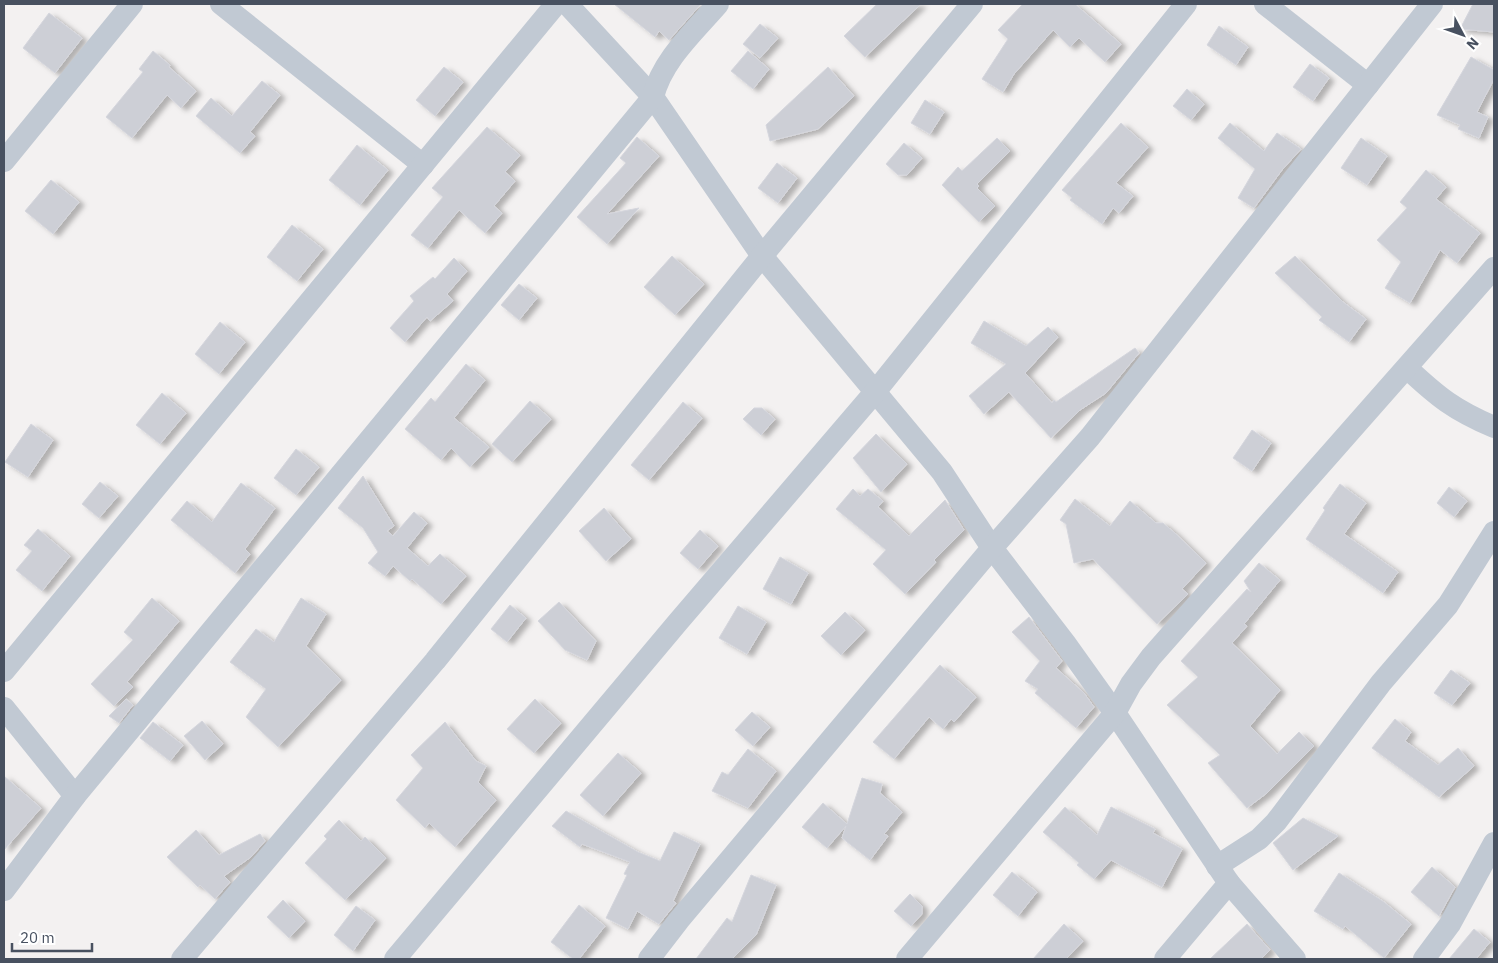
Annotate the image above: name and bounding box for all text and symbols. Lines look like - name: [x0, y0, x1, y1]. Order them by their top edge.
- north arrow: [1438, 10, 1488, 60]
- text: N: [1463, 34, 1483, 53]
- scale bar: [12, 920, 92, 952]
- text: 20 m: [20, 928, 55, 947]

